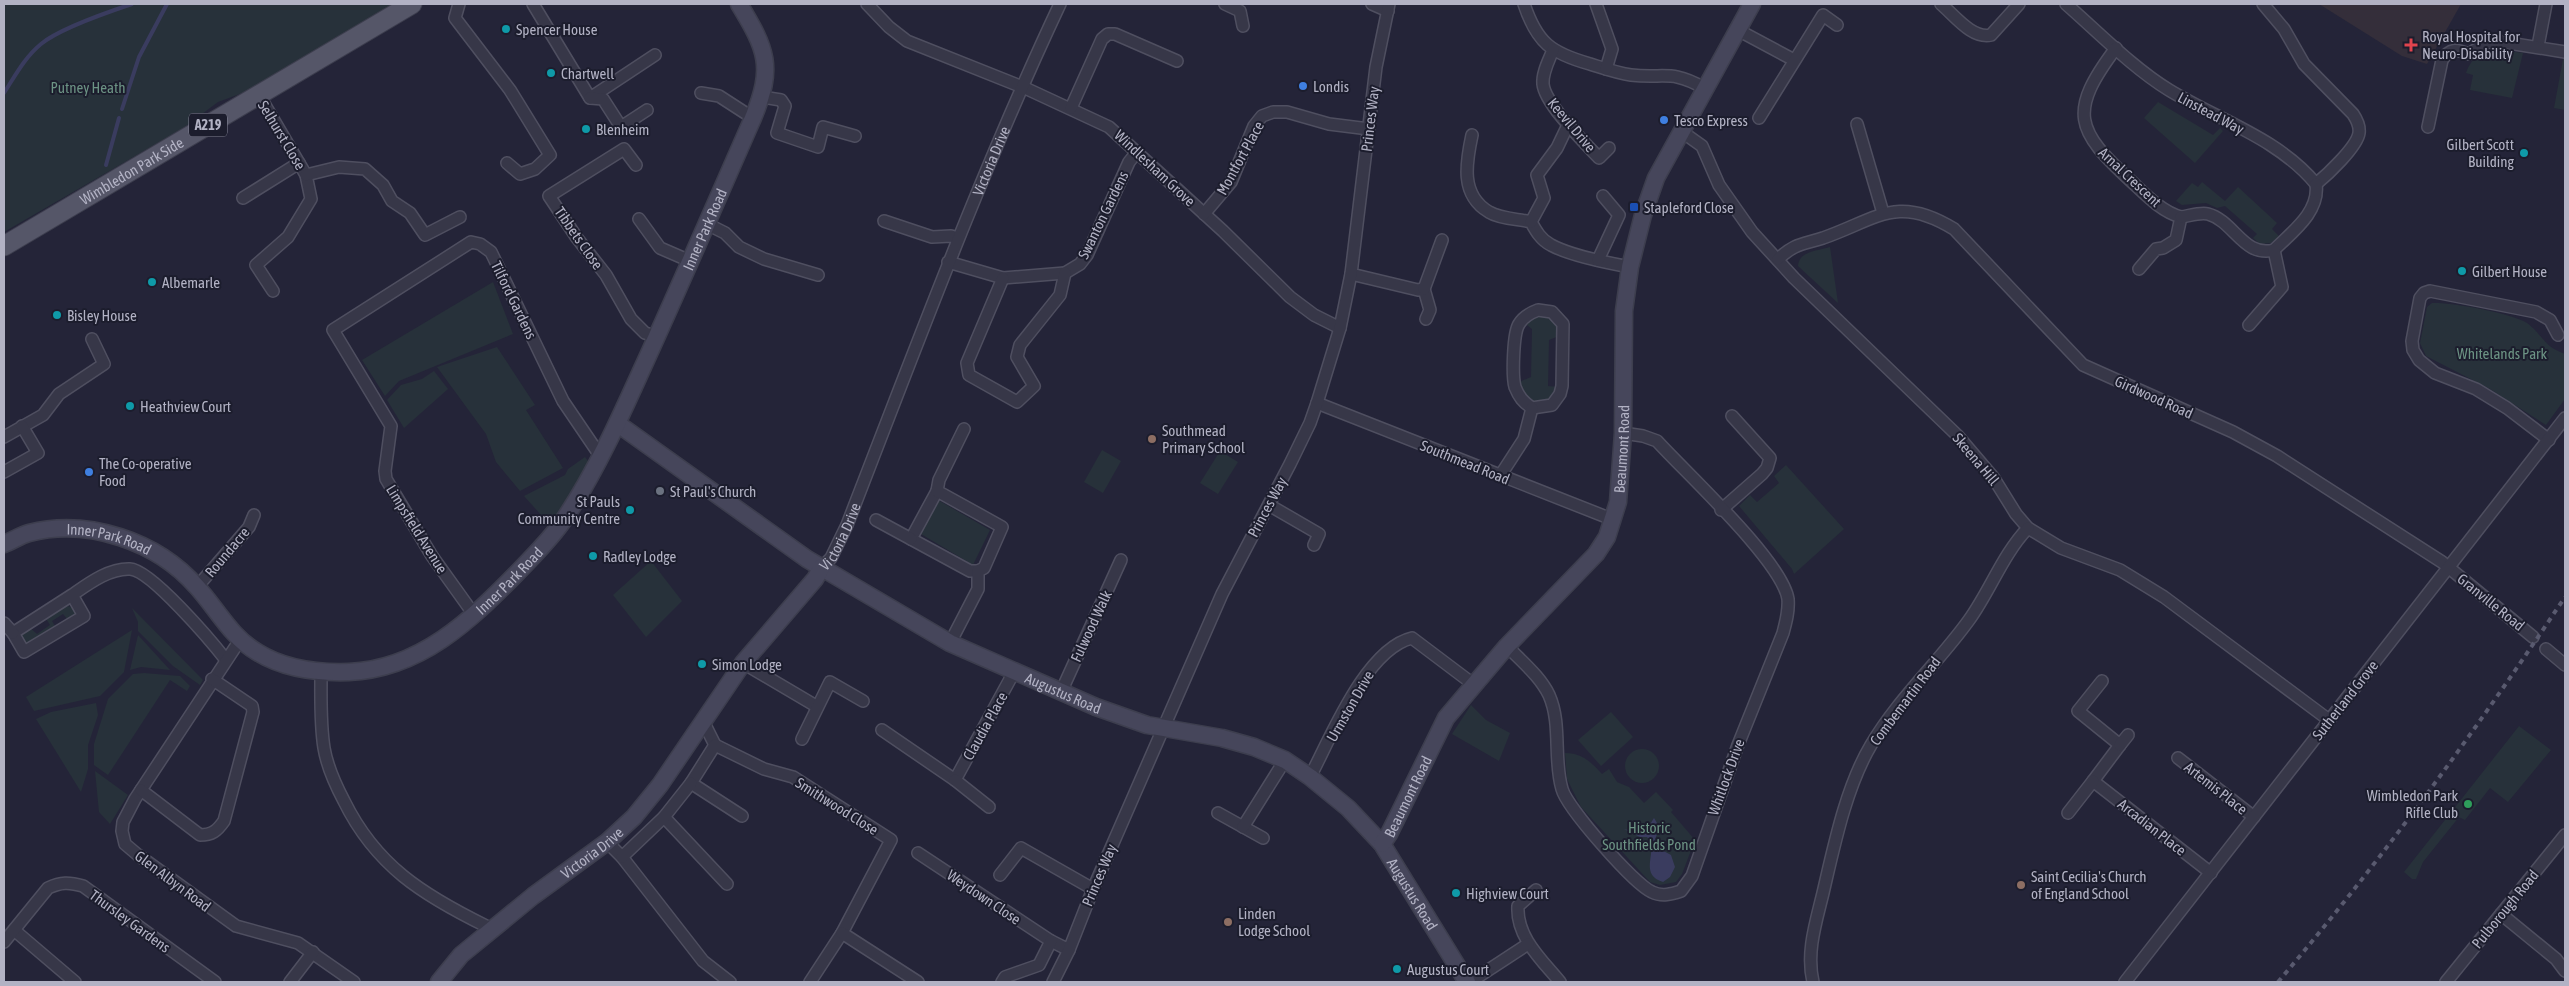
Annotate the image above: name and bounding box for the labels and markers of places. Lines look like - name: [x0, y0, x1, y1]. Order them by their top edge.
- place label: Spencer House: [516, 21, 598, 38]
- marker: Spencer House: [500, 23, 512, 35]
- place label: Royal Hospital for Neuro-Disability: [2422, 28, 2521, 62]
- marker: Royal Hospital for Neuro-Disability: [2404, 38, 2418, 52]
- place label: Chartwell: [561, 65, 614, 82]
- marker: Chartwell: [545, 67, 557, 79]
- place label: Londis: [1313, 78, 1349, 95]
- marker: Londis: [1297, 80, 1309, 92]
- place label: Tesco Express: [1674, 112, 1748, 129]
- marker: Tesco Express: [1658, 114, 1670, 126]
- place label: Blenheim: [596, 121, 649, 138]
- marker: Blenheim: [580, 123, 592, 135]
- place label: Gilbert Scott Building: [2447, 136, 2515, 170]
- marker: Gilbert Scott Building: [2518, 147, 2530, 159]
- place label: Stapleford Close: [1644, 199, 1734, 216]
- marker: Stapleford Close: [1628, 201, 1640, 213]
- place label: Gilbert House: [2472, 263, 2547, 280]
- marker: Gilbert House: [2456, 265, 2468, 277]
- place label: Albemarle: [162, 274, 220, 291]
- marker: Albemarle: [146, 276, 158, 288]
- place label: Bisley House: [67, 307, 137, 324]
- marker: Bisley House: [51, 309, 63, 321]
- place label: Heathview Court: [140, 398, 231, 415]
- marker: Heathview Court: [124, 400, 136, 412]
- place label: Southmead Primary School: [1162, 422, 1245, 456]
- marker: Southmead Primary School: [1146, 433, 1158, 445]
- place label: The Co-operative Food: [99, 455, 192, 489]
- marker: The Co-operative Food: [83, 466, 95, 478]
- place label: St Paul's Church: [670, 483, 756, 500]
- marker: St Paul's Church: [654, 485, 666, 497]
- place label: St Pauls Community Centre: [518, 493, 620, 527]
- marker: St Pauls Community Centre: [624, 504, 636, 516]
- place label: Radley Lodge: [603, 548, 676, 565]
- marker: Radley Lodge: [587, 550, 599, 562]
- place label: Simon Lodge: [712, 656, 782, 673]
- marker: Simon Lodge: [696, 658, 708, 670]
- place label: Wimbledon Park Rifle Club: [2367, 787, 2458, 821]
- marker: Wimbledon Park Rifle Club: [2462, 798, 2474, 810]
- place label: Saint Cecilia's Church of England School: [2031, 868, 2147, 902]
- marker: Saint Cecilia's Church of England School: [2015, 879, 2027, 891]
- place label: Highview Court: [1466, 885, 1549, 902]
- marker: Highview Court: [1450, 887, 1462, 899]
- place label: Linden Lodge School: [1238, 905, 1310, 939]
- marker: Linden Lodge School: [1222, 916, 1234, 928]
- place label: Augustus Court: [1407, 961, 1489, 978]
- marker: Augustus Court: [1391, 963, 1403, 975]

